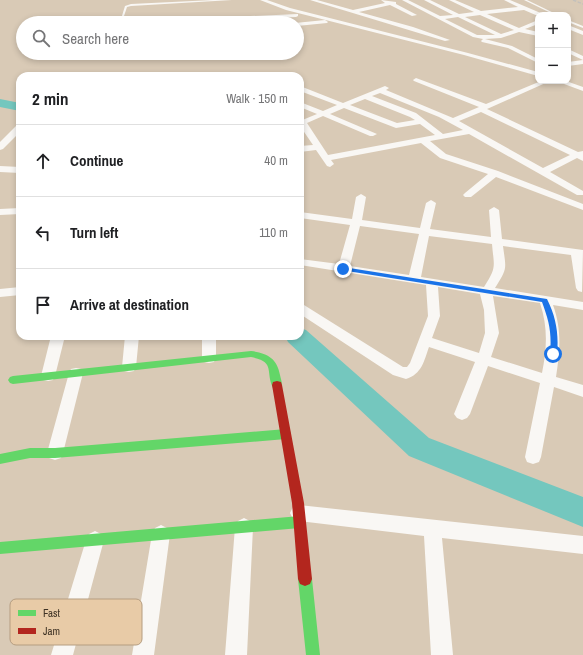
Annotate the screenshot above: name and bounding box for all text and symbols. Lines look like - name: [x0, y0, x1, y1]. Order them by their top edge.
- map controls: [535, 12, 571, 84]
- button: +: [535, 12, 571, 48]
- search box: [16, 16, 304, 60]
- icon: search: [30, 27, 52, 49]
- text: Search here: [62, 28, 129, 49]
- button: −: [535, 48, 571, 84]
- text: 2 min: [32, 87, 68, 110]
- text: Walk · 150 m: [226, 90, 288, 107]
- icon: ahead: [32, 150, 54, 172]
- text: Continue: [70, 150, 123, 171]
- text: 40 m: [264, 152, 288, 169]
- icon: left: [32, 222, 54, 244]
- text: Turn left: [70, 222, 118, 243]
- text: 110 m: [259, 224, 288, 241]
- route end: [334, 260, 352, 278]
- icon: arrive: [32, 294, 54, 316]
- text: Arrive at destination: [70, 294, 189, 315]
- route start: [544, 345, 562, 363]
- legend: [10, 599, 142, 645]
- text: Fast: [43, 606, 61, 620]
- text: Jam: [43, 624, 60, 638]

